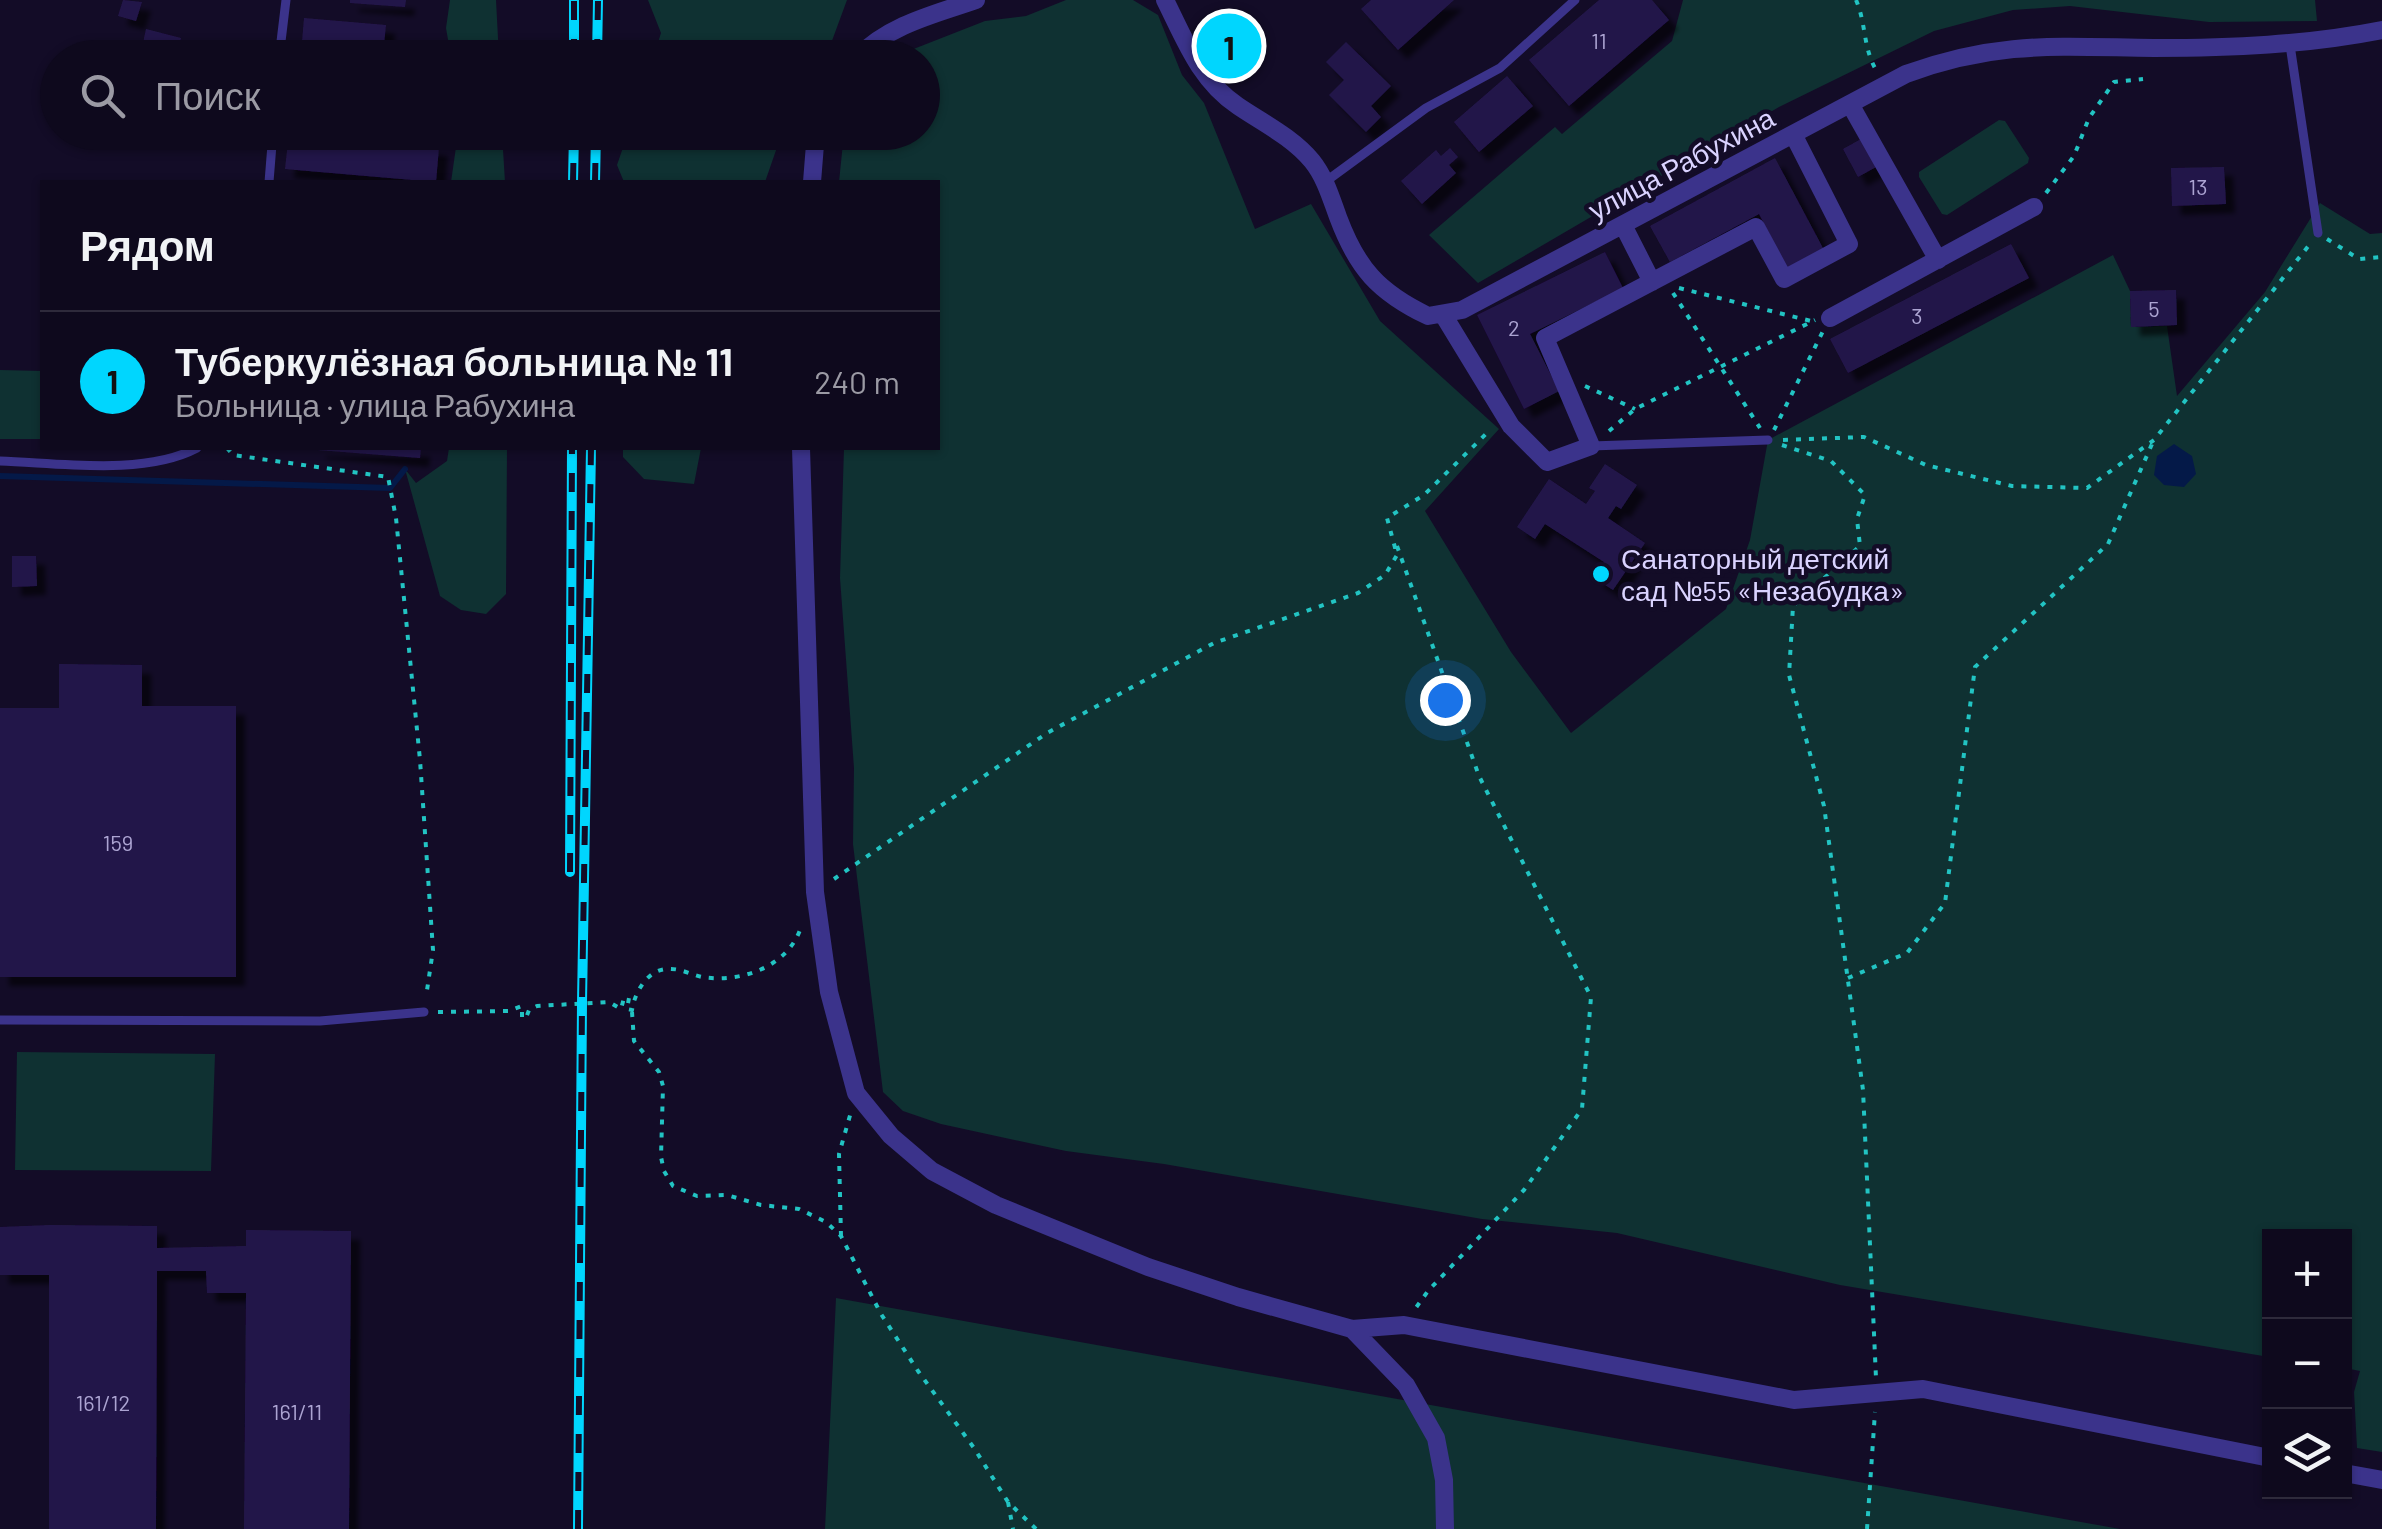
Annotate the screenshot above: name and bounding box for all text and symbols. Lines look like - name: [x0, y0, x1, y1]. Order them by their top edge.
- pin: 1: [1196, 8, 1262, 84]
- house number: 11: [1591, 27, 1607, 53]
- search box: [40, 40, 940, 150]
- icon: search: [75, 68, 130, 123]
- text: Поиск: [155, 72, 260, 118]
- street label: улица Рабухина: [1582, 99, 1780, 226]
- house number: 13: [2188, 173, 2208, 199]
- text: Рядом: [80, 219, 215, 269]
- house number: 5: [2148, 295, 2160, 321]
- house number: 3: [1911, 302, 1923, 328]
- house number: 2: [1508, 314, 1520, 340]
- text: Туберкулёзная больница № 11: [175, 338, 733, 384]
- text: 1: [107, 362, 118, 400]
- text: 240 m: [814, 362, 900, 400]
- text: Больница · улица Рабухина: [175, 385, 575, 423]
- place label: Санаторный детский сад №55 «Незабудка»: [1621, 541, 1904, 607]
- marker: Санаторный детский сад №55 «Незабудка»: [1590, 563, 1612, 585]
- your location: [1420, 675, 1471, 726]
- house number: 159: [103, 829, 133, 855]
- map controls: [2262, 1229, 2352, 1499]
- button: +: [2262, 1229, 2352, 1319]
- button: −: [2262, 1319, 2352, 1409]
- house number: 161/12: [76, 1389, 130, 1415]
- house number: 161/11: [272, 1398, 322, 1424]
- button: layers: [2262, 1409, 2352, 1499]

